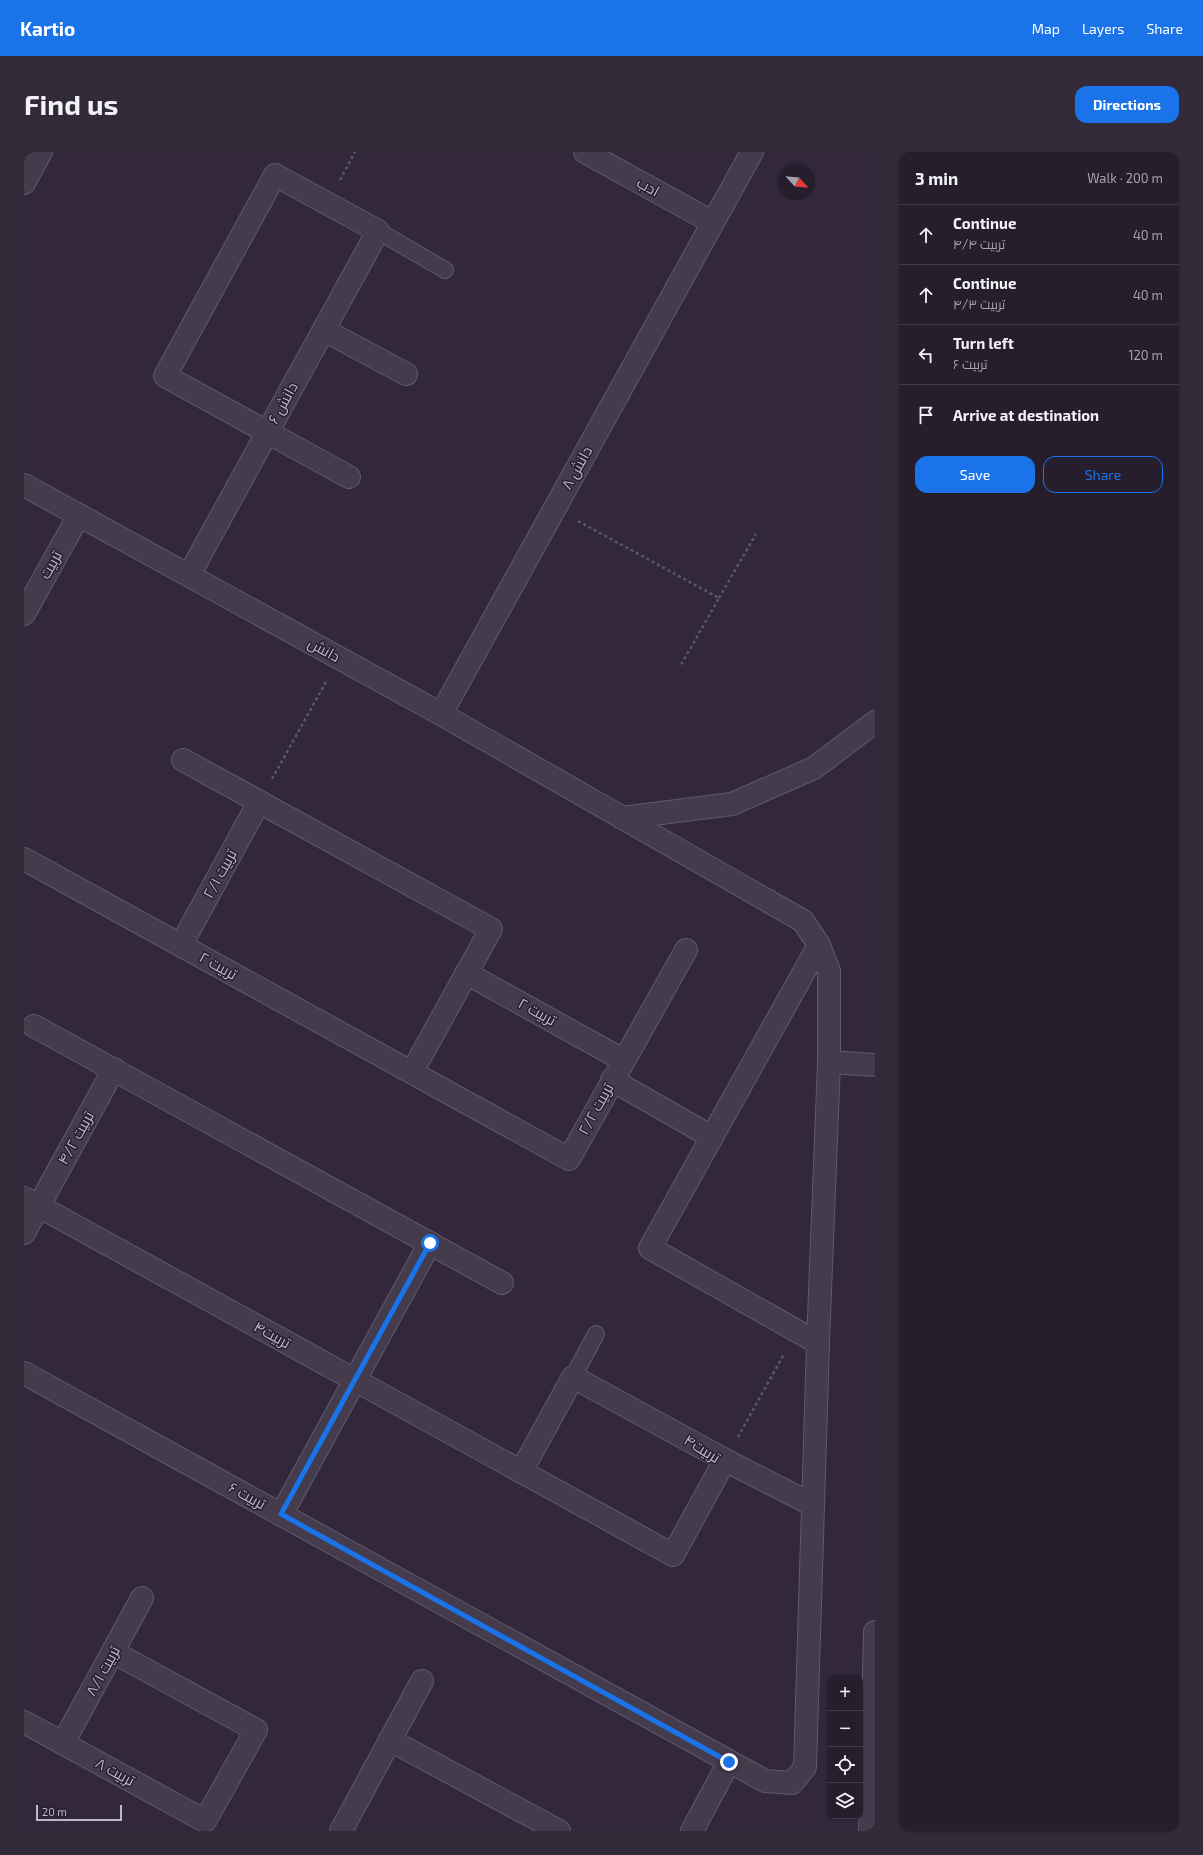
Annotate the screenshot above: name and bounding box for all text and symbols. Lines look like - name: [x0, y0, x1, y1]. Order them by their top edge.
- text: Kartio: [20, 17, 75, 40]
- text: Map: [1032, 20, 1060, 37]
- text: Layers: [1082, 20, 1124, 37]
- text: Share: [1146, 20, 1183, 37]
- button: Directions: [1075, 86, 1179, 123]
- text: Find us: [24, 87, 118, 121]
- north arrow: [779, 164, 815, 200]
- text: 3 min: [915, 168, 958, 188]
- text: Walk · 200 m: [1087, 170, 1163, 186]
- street label: ادب: [634, 173, 663, 200]
- text: Continue: [953, 214, 1016, 232]
- icon: ahead: [915, 224, 937, 246]
- text: 40 m: [1133, 227, 1163, 243]
- text: تربیت ۴/۴: [953, 236, 1005, 252]
- text: Continue: [953, 274, 1016, 292]
- icon: ahead: [915, 284, 937, 306]
- text: 40 m: [1133, 287, 1163, 303]
- text: تربیت ۴/۳: [953, 296, 1005, 312]
- text: Turn left: [953, 334, 1014, 352]
- icon: left: [915, 344, 937, 366]
- text: 120 m: [1128, 347, 1163, 363]
- text: تربیت ۶: [953, 356, 987, 372]
- street label: دانش ۶: [263, 379, 303, 427]
- icon: arrive: [915, 404, 937, 426]
- text: Arrive at destination: [953, 406, 1099, 424]
- street label: دانش ۸: [557, 443, 597, 493]
- button: Save: [915, 456, 1035, 493]
- button: Share: [1043, 456, 1163, 493]
- street label: تربیت: [35, 547, 66, 582]
- street label: دانش: [304, 633, 344, 667]
- street label: تربیت ۲/۱: [198, 846, 241, 901]
- street label: تربیت ۲: [196, 947, 241, 984]
- street label: تربیت ۲: [515, 993, 560, 1030]
- street label: تربیت ۲/۲: [574, 1080, 617, 1138]
- street label: تربیت ۴/۲: [53, 1108, 98, 1168]
- route start: [421, 1234, 439, 1252]
- street label: تربیت۴: [251, 1317, 294, 1352]
- street label: تربیت۴: [681, 1430, 724, 1467]
- street label: تربیت ۶: [225, 1478, 269, 1513]
- street label: تربیت ۸/۱: [81, 1642, 124, 1699]
- map controls: [827, 1675, 863, 1819]
- button: +: [827, 1675, 863, 1711]
- button: −: [827, 1711, 863, 1747]
- button: locate: [827, 1747, 863, 1783]
- street label: تربیت ۸: [92, 1753, 138, 1790]
- route end: [720, 1753, 738, 1771]
- button: layers: [827, 1783, 863, 1819]
- scale bar: [36, 1803, 122, 1822]
- text: 20 m: [42, 1805, 67, 1818]

